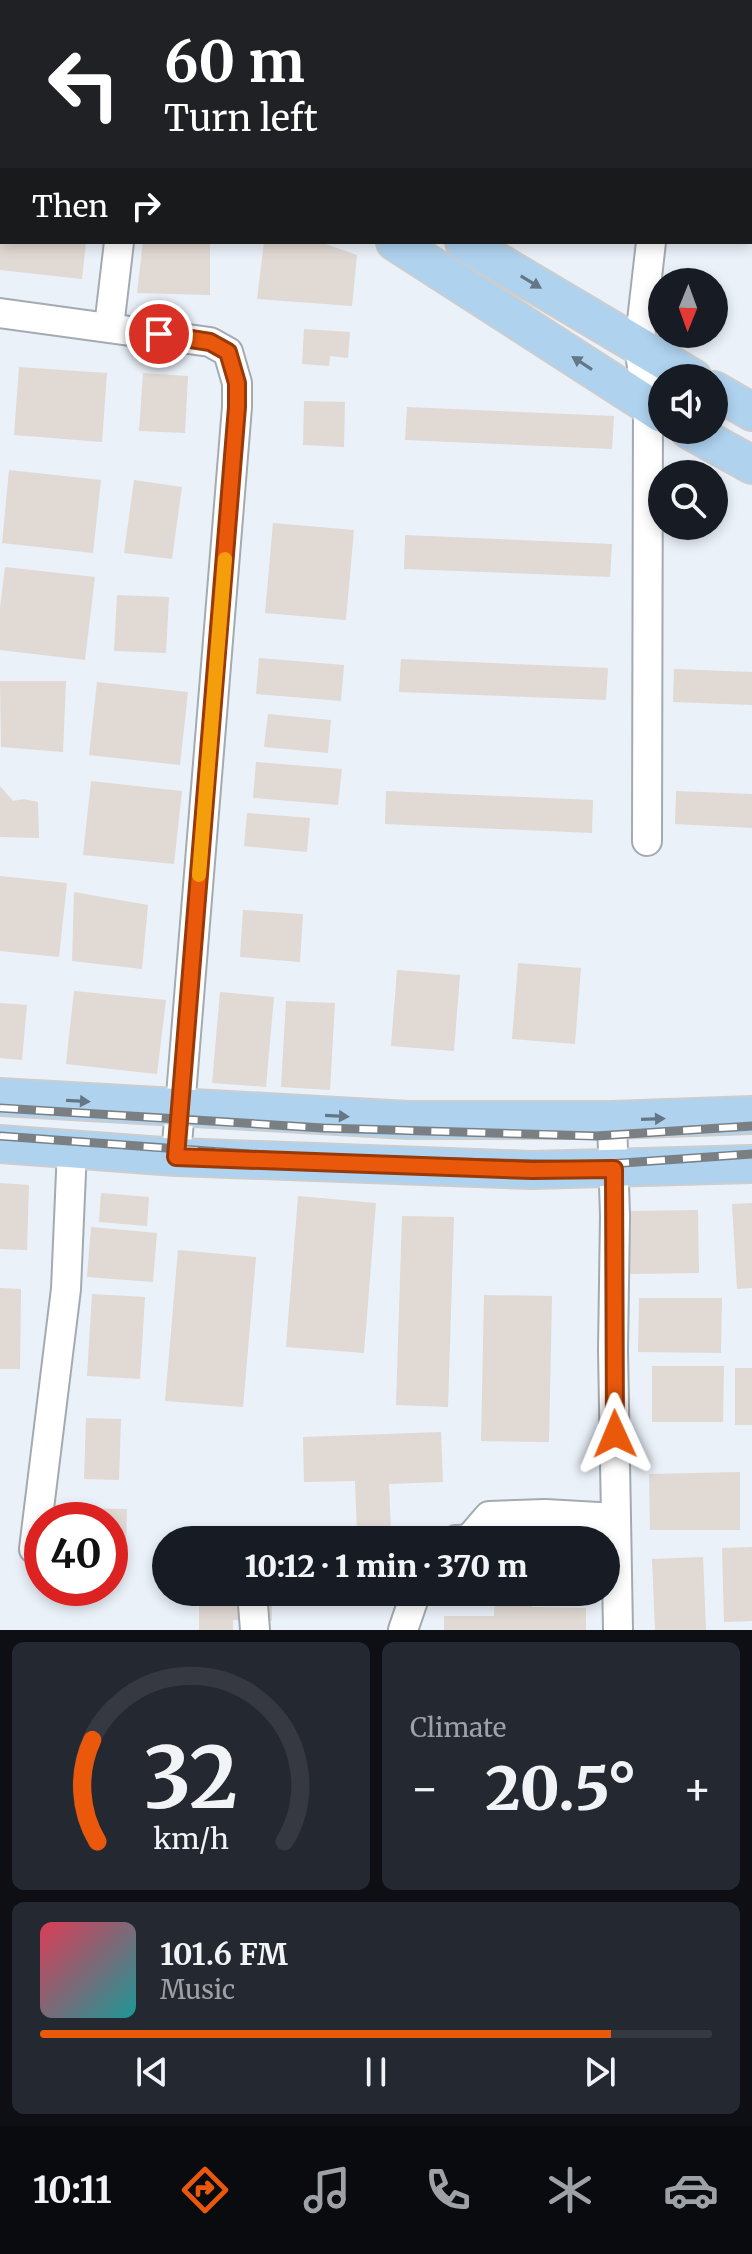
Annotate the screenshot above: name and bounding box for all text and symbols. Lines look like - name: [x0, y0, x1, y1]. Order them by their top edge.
- text: 60 m: [164, 27, 305, 97]
- icon: left: [32, 32, 136, 136]
- text: Turn left: [164, 96, 318, 141]
- icon: right: [124, 184, 168, 228]
- text: Then: [32, 187, 108, 225]
- north arrow: [648, 268, 728, 348]
- map controls: [648, 268, 728, 540]
- one-way arrow: [520, 275, 542, 289]
- pin: [125, 300, 193, 368]
- icon: arrive: [137, 312, 181, 356]
- one-way arrow: [571, 357, 593, 371]
- button: sound: [648, 364, 728, 444]
- button: search: [648, 460, 728, 540]
- one-way arrow: [66, 1095, 91, 1108]
- one-way arrow: [325, 1110, 350, 1123]
- one-way arrow: [641, 1112, 666, 1125]
- position arrow: [573, 1392, 657, 1476]
- speed limit sign: 40: [24, 1502, 128, 1606]
- text: 10:12 · 1 min · 370 m: [244, 1547, 528, 1585]
- text: Climate: [410, 1711, 506, 1744]
- text: 32: [144, 1726, 238, 1831]
- text: 20.5°: [485, 1751, 637, 1826]
- text: −: [410, 1761, 439, 1816]
- text: +: [683, 1761, 712, 1816]
- text: km/h: [153, 1821, 229, 1857]
- text: 101.6 FM: [160, 1935, 288, 1973]
- text: Music: [160, 1973, 235, 2006]
- icon: previous: [130, 2050, 174, 2094]
- icon: pause: [354, 2050, 398, 2094]
- icon: next: [578, 2050, 622, 2094]
- icon: directions: [177, 2162, 233, 2218]
- icon: music: [299, 2162, 355, 2218]
- icon: phone: [420, 2162, 476, 2218]
- icon: climate: [542, 2162, 598, 2218]
- icon: car: [663, 2162, 719, 2218]
- text: 10:11: [33, 2168, 112, 2213]

